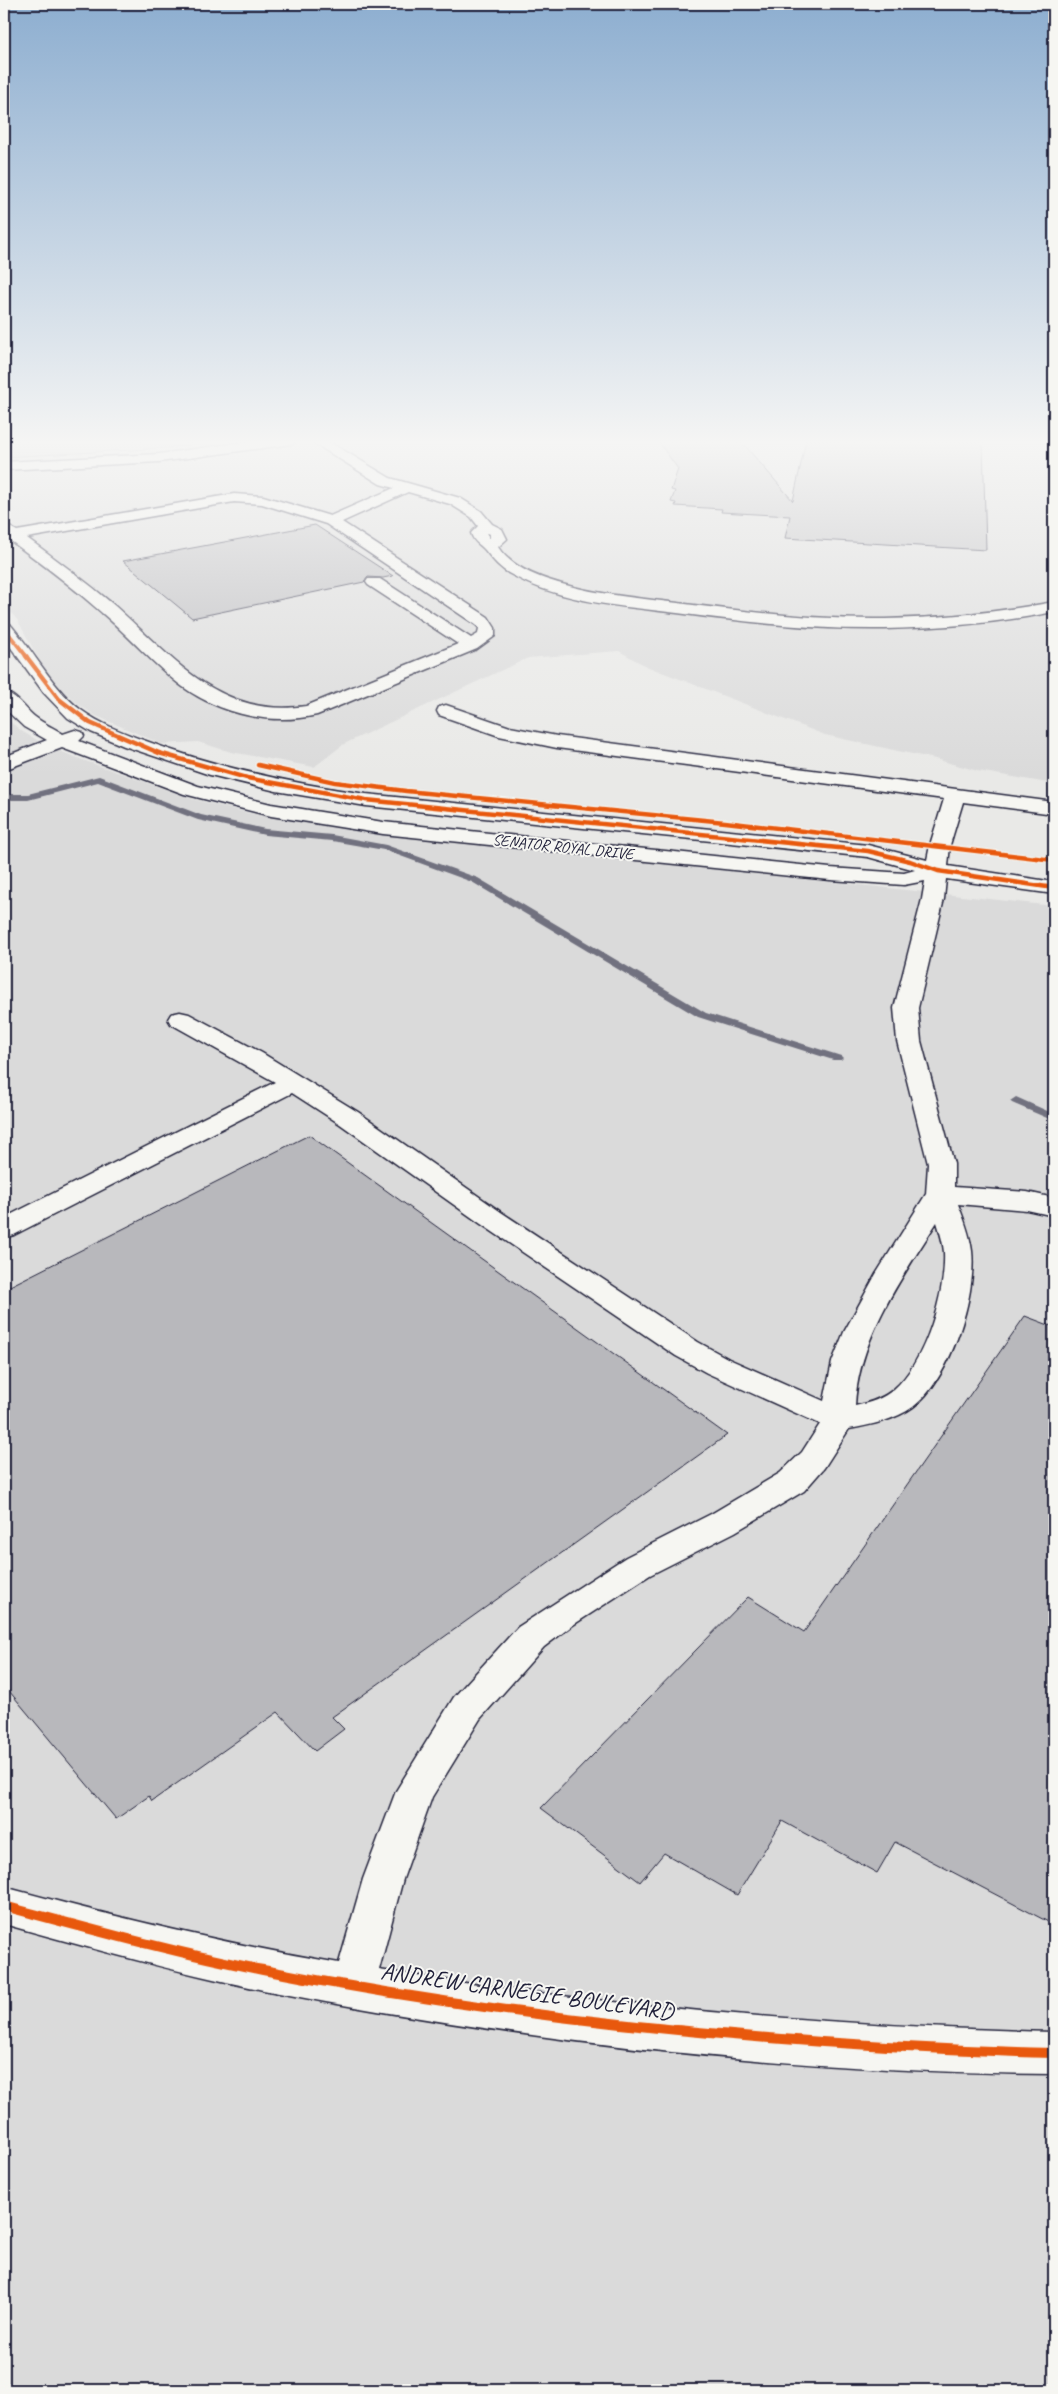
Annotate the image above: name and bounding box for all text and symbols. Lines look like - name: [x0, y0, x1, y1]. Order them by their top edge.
- street label: SENATOR ROYAL DRIVE: [492, 830, 637, 865]
- street label: ANDREW CARNEGIE BOULEVARD: [379, 1956, 677, 2027]

